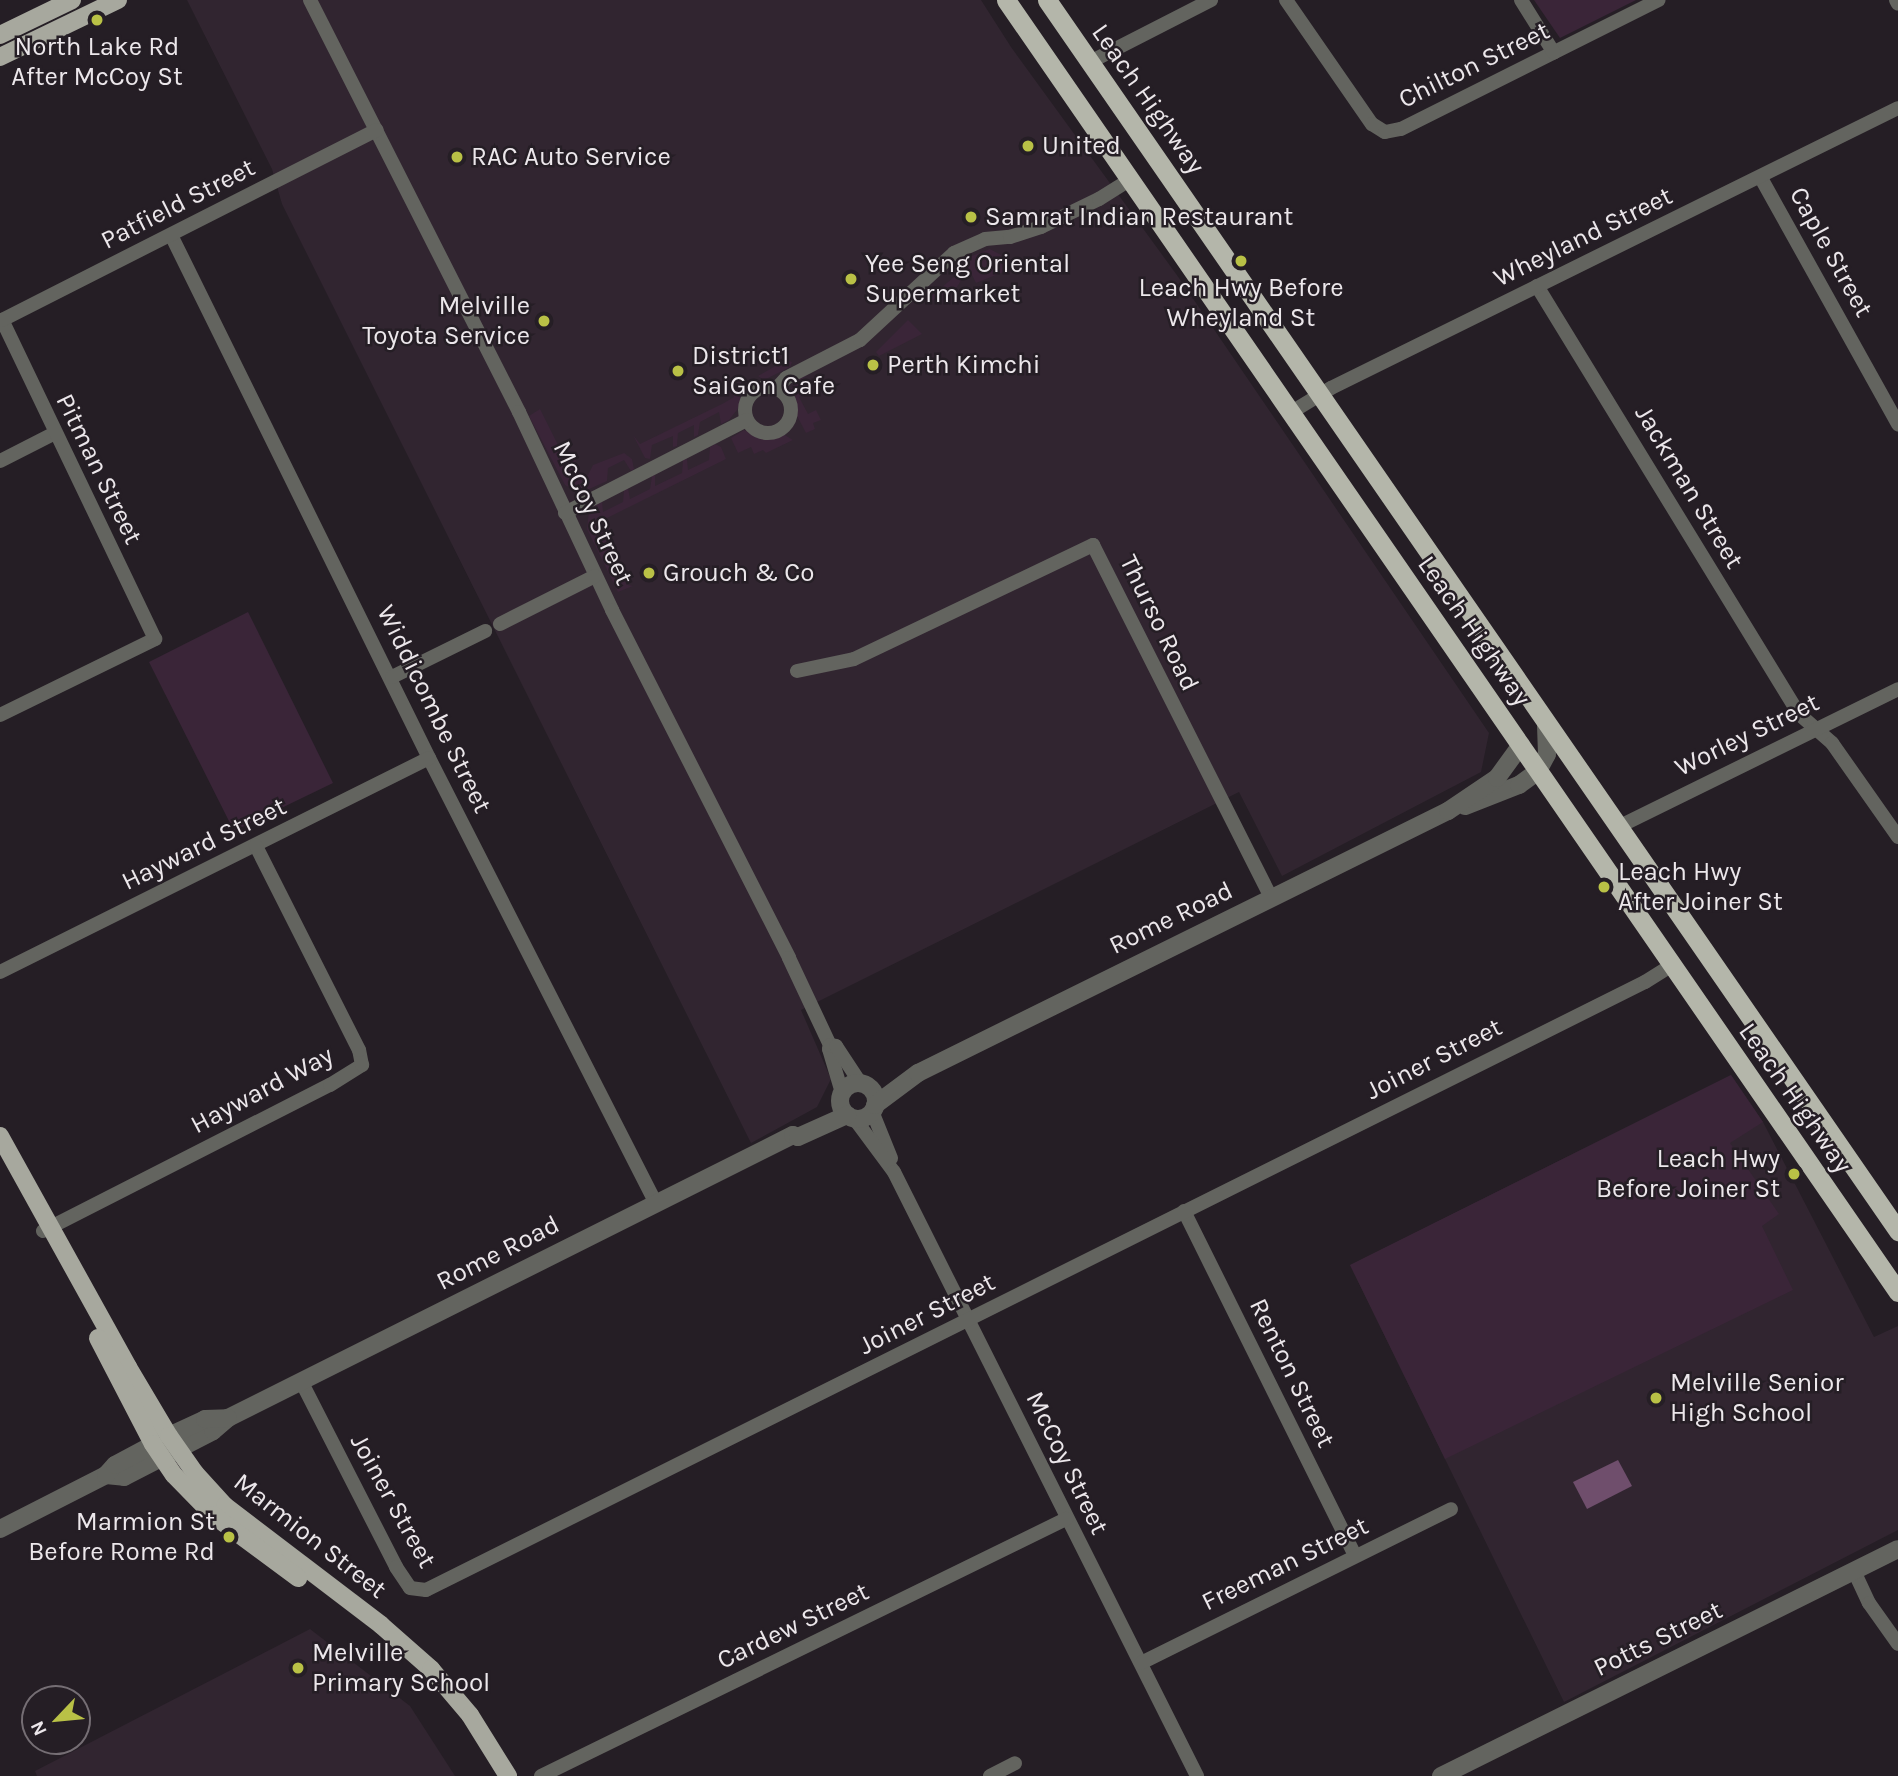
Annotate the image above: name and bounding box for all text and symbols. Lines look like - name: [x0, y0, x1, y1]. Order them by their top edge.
- marker: North Lake Rd After McCoy St: [89, 12, 105, 28]
- street label: Chilton Street: [1394, 15, 1554, 115]
- street label: Leach Highway: [1085, 18, 1211, 180]
- place label: North Lake Rd After McCoy St: [11, 31, 183, 92]
- place label: United: [1042, 130, 1121, 162]
- marker: United: [1020, 138, 1036, 154]
- place label: RAC Auto Service: [471, 141, 671, 173]
- marker: RAC Auto Service: [449, 149, 465, 165]
- street label: Patfield Street: [96, 152, 260, 256]
- street label: Wheyland Street: [1489, 180, 1677, 294]
- street label: Caple Street: [1783, 182, 1879, 322]
- place label: Samrat Indian Restaurant: [985, 201, 1293, 233]
- marker: Samrat Indian Restaurant: [963, 209, 979, 225]
- place label: Yee Seng Oriental Supermarket: [865, 248, 1070, 310]
- marker: Leach Hwy Before Wheyland St: [1233, 253, 1249, 269]
- marker: Yee Seng Oriental Supermarket: [843, 271, 859, 287]
- place label: Leach Hwy Before Wheyland St: [1139, 272, 1343, 334]
- place label: Melville Toyota Service: [362, 290, 530, 352]
- marker: Melville Toyota Service: [536, 313, 552, 329]
- place label: District1 SaiGon Cafe: [692, 340, 835, 402]
- place label: Perth Kimchi: [887, 349, 1041, 381]
- marker: Perth Kimchi: [865, 357, 881, 373]
- marker: District1 SaiGon Cafe: [670, 363, 686, 379]
- street label: Pitman Street: [49, 389, 149, 549]
- street label: Jackman Street: [1628, 400, 1750, 574]
- street label: McCoy Street: [546, 436, 640, 590]
- street label: Thurso Road: [1113, 550, 1205, 696]
- street label: Leach Highway: [1411, 550, 1537, 712]
- place label: Grouch & Co: [663, 557, 814, 589]
- marker: Grouch & Co: [641, 565, 657, 581]
- street label: Widdicombe Street: [370, 600, 498, 818]
- street label: Worley Street: [1670, 687, 1824, 783]
- street label: Hayward Street: [117, 791, 291, 897]
- place label: Leach Hwy After Joiner St: [1618, 856, 1783, 917]
- street label: Rome Road: [1104, 875, 1238, 961]
- marker: Leach Hwy After Joiner St: [1596, 879, 1612, 895]
- street label: Joiner Street: [1361, 1011, 1507, 1107]
- street label: Leach Highway: [1732, 1017, 1858, 1179]
- street label: Hayward Way: [185, 1039, 339, 1141]
- place label: Leach Hwy Before Joiner St: [1596, 1143, 1780, 1204]
- marker: Leach Hwy Before Joiner St: [1786, 1166, 1802, 1182]
- street label: Rome Road: [431, 1209, 565, 1297]
- street label: Joiner Street: [854, 1266, 1000, 1362]
- street label: Renton Street: [1242, 1293, 1342, 1453]
- place label: Melville Senior High School: [1670, 1367, 1844, 1428]
- street label: McCoy Street: [1019, 1386, 1115, 1540]
- marker: Melville Senior High School: [1648, 1390, 1664, 1406]
- street label: Joiner Street: [343, 1429, 443, 1573]
- street label: Marmion Street: [227, 1467, 393, 1605]
- place label: Marmion St Before Rome Rd: [28, 1506, 215, 1568]
- street label: Freeman Street: [1197, 1510, 1373, 1618]
- marker: Marmion St Before Rome Rd: [221, 1529, 237, 1545]
- street label: Cardew Street: [712, 1576, 874, 1676]
- street label: Potts Street: [1589, 1594, 1727, 1684]
- place label: Melville Primary School: [312, 1637, 490, 1698]
- marker: Melville Primary School: [290, 1660, 306, 1676]
- north arrow: [21, 1685, 91, 1755]
- text: N: [26, 1717, 52, 1739]

